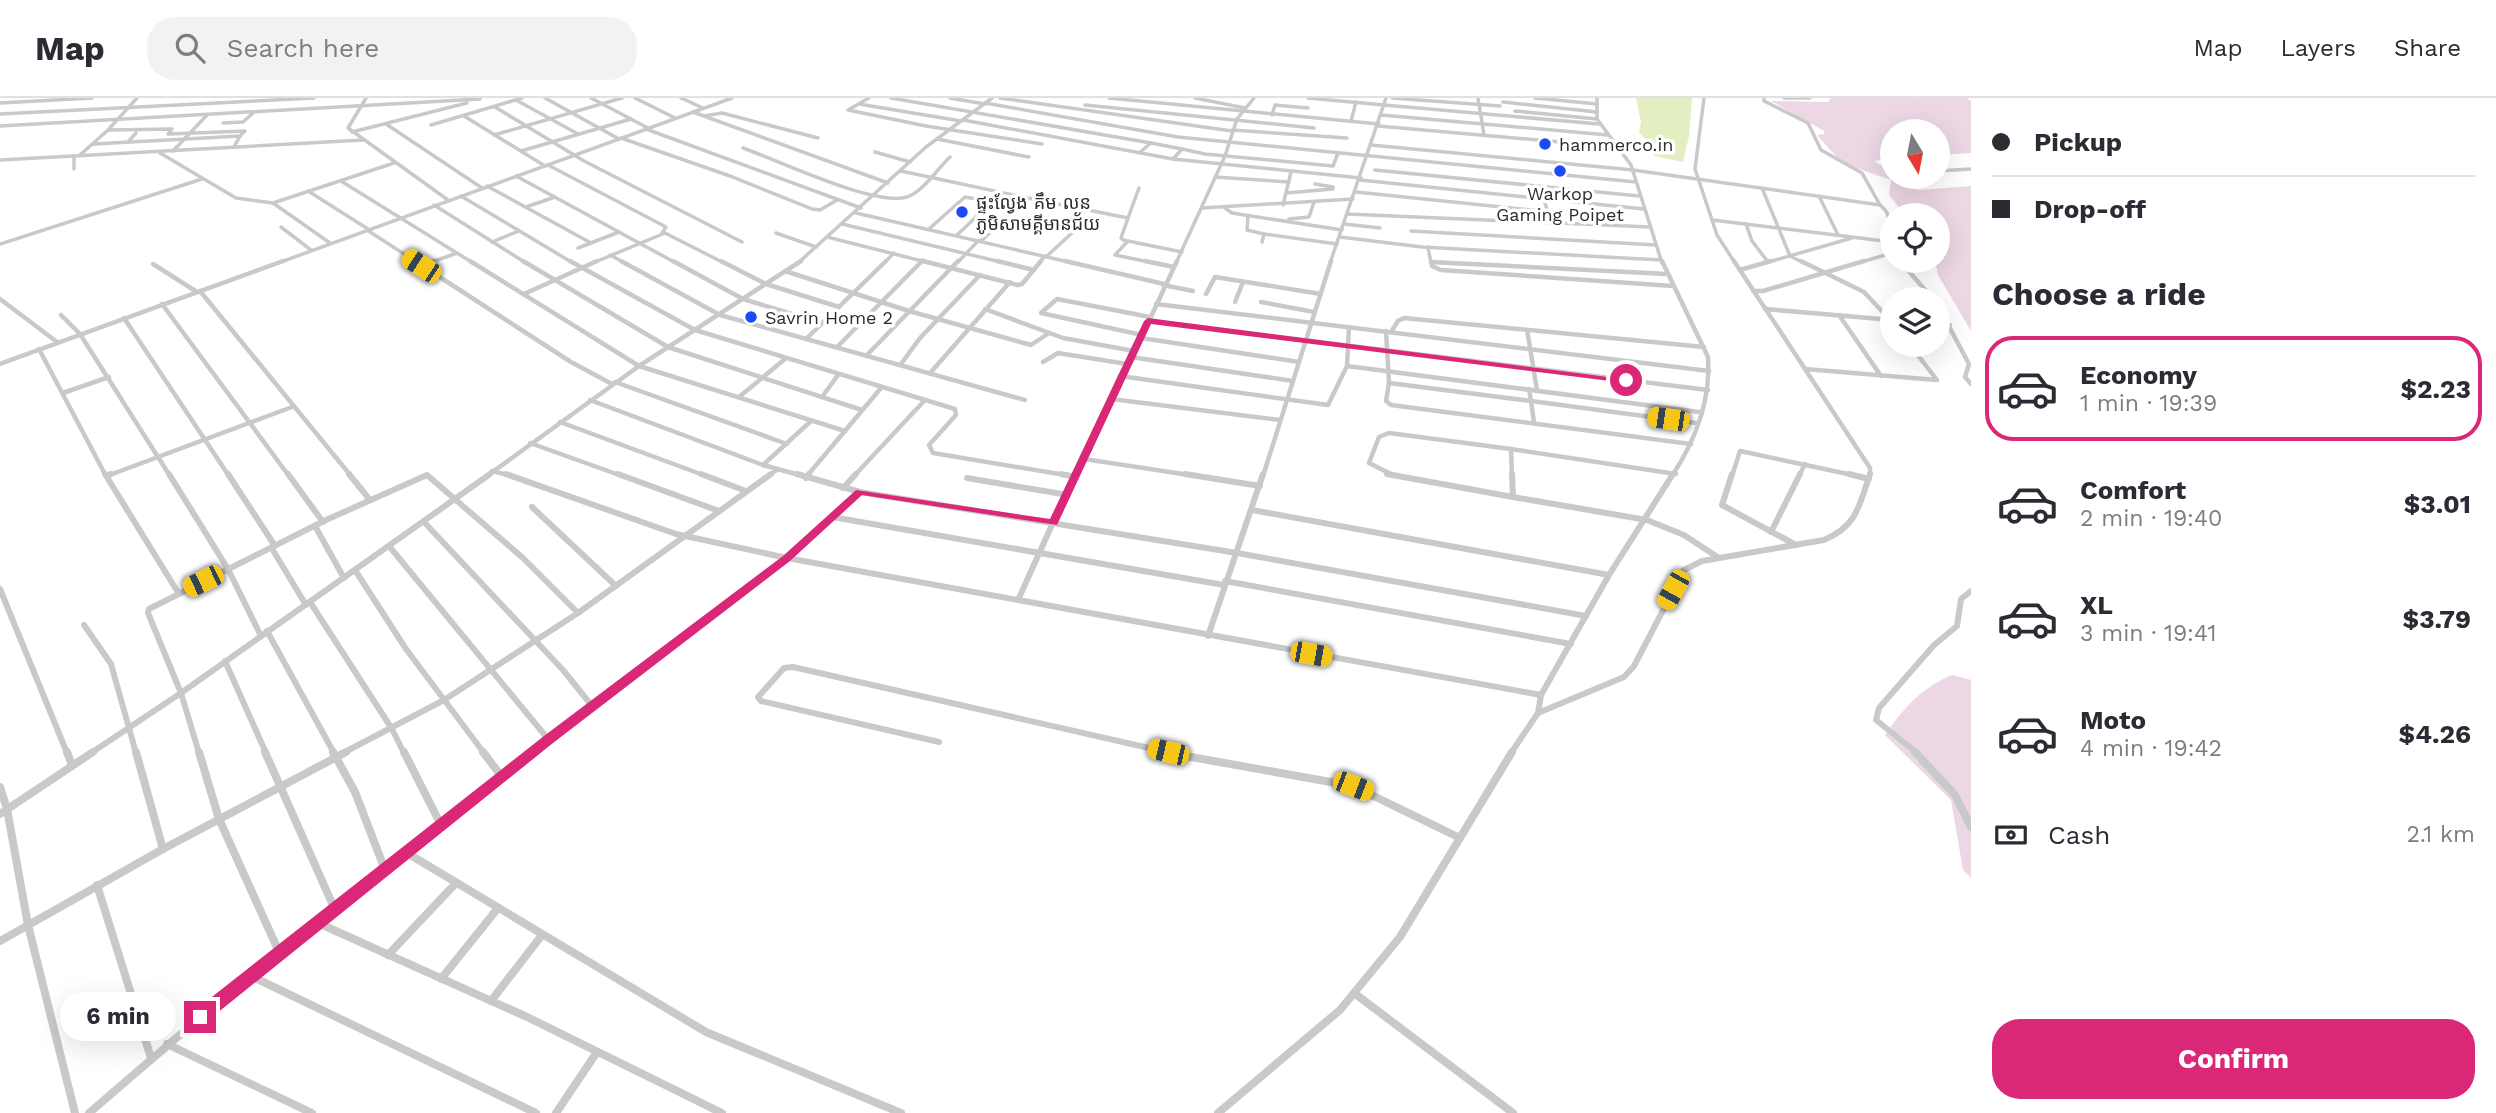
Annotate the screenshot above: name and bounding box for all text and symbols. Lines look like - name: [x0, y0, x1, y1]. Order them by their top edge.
- search box: [147, 17, 637, 80]
- text: Map: [35, 29, 105, 68]
- icon: search: [171, 29, 209, 67]
- text: Search here: [227, 33, 379, 63]
- text: Map: [2194, 34, 2242, 62]
- text: Layers: [2280, 34, 2356, 62]
- text: Share: [2394, 34, 2461, 62]
- north arrow: [1880, 119, 1950, 189]
- map controls: [1880, 119, 1950, 357]
- text: Pickup: [2034, 127, 2122, 157]
- place label: hammerco.in: [1559, 134, 1673, 155]
- marker: hammerco.in: [1537, 136, 1553, 152]
- marker: Warkop Gaming Poipet: [1552, 163, 1568, 179]
- place label: Warkop Gaming Poipet: [1496, 183, 1624, 225]
- place label: ផ្ទះល្វែង គឹម លន ភូមិសាមគ្គីមានជ័យ: [976, 192, 1100, 235]
- text: Drop-off: [2034, 194, 2146, 224]
- button: locate: [1880, 203, 1950, 273]
- marker: ផ្ទះល្វែង គឹម លន ភូមិសាមគ្គីមានជ័យ: [954, 204, 970, 220]
- car: [398, 246, 445, 286]
- text: Choose a ride: [1992, 275, 2206, 313]
- button: layers: [1880, 287, 1950, 357]
- place label: Savrin Home 2: [765, 307, 893, 328]
- marker: Savrin Home 2: [743, 309, 759, 325]
- icon: car: [1996, 357, 2059, 420]
- text: Economy: [2080, 360, 2197, 390]
- route start: [1610, 364, 1642, 396]
- text: $2.23: [2400, 374, 2471, 404]
- text: 1 min · 19:39: [2080, 390, 2217, 417]
- car: [1646, 406, 1691, 432]
- icon: car: [1996, 472, 2059, 535]
- text: Comfort: [2080, 475, 2186, 505]
- text: $3.01: [2404, 489, 2471, 519]
- text: 2 min · 19:40: [2080, 505, 2222, 532]
- car: [180, 562, 227, 600]
- car: [1654, 567, 1693, 613]
- icon: car: [1996, 587, 2059, 650]
- text: XL: [2080, 590, 2113, 620]
- text: $3.79: [2402, 604, 2471, 634]
- text: 3 min · 19:41: [2080, 620, 2217, 647]
- car: [1289, 640, 1334, 668]
- icon: car: [1996, 702, 2059, 765]
- text: Moto: [2080, 705, 2146, 735]
- text: $4.26: [2399, 719, 2471, 749]
- text: 4 min · 19:42: [2080, 735, 2222, 762]
- car: [1146, 737, 1191, 767]
- car: [1330, 769, 1377, 803]
- icon: cash: [1992, 816, 2030, 854]
- text: Cash: [2048, 820, 2110, 850]
- text: 2.1 km: [2406, 821, 2475, 848]
- callout: 6 min: [60, 992, 176, 1042]
- route end: [184, 1001, 216, 1033]
- text: 6 min: [86, 1003, 150, 1030]
- button: Confirm: [1992, 1019, 2475, 1099]

